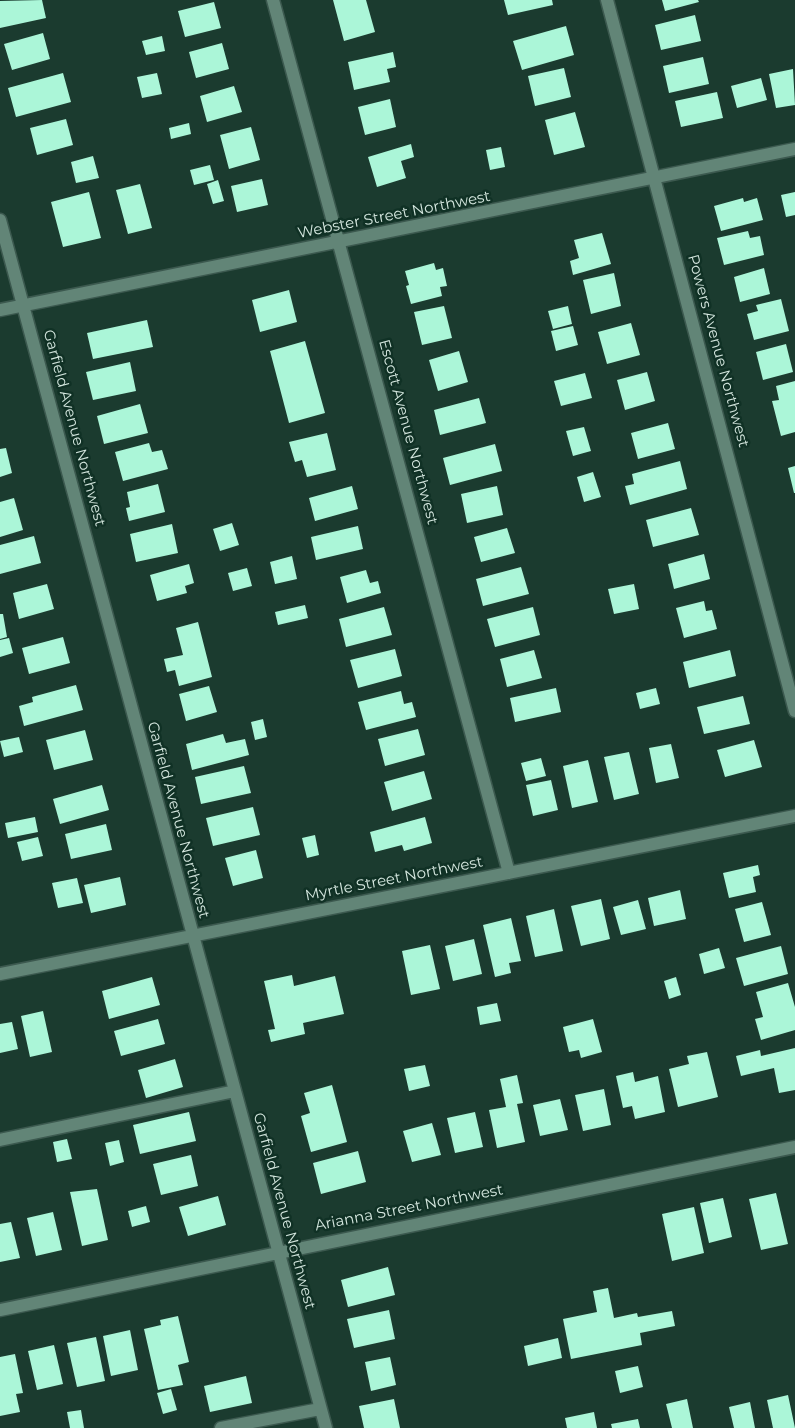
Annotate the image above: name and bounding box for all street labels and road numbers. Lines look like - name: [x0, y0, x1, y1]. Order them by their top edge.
- street label: Webster Street Northwest: [296, 187, 492, 243]
- street label: Powers Avenue Northwest: [684, 253, 752, 449]
- street label: Garfield Avenue Northwest: [39, 328, 109, 528]
- street label: Escott Avenue Northwest: [375, 338, 441, 526]
- street label: Garfield Avenue Northwest: [143, 720, 213, 920]
- street label: Myrtle Street Northwest: [304, 853, 484, 905]
- street label: Garfield Avenue Northwest: [249, 1111, 319, 1311]
- street label: Arianna Street Northwest: [313, 1181, 505, 1235]

